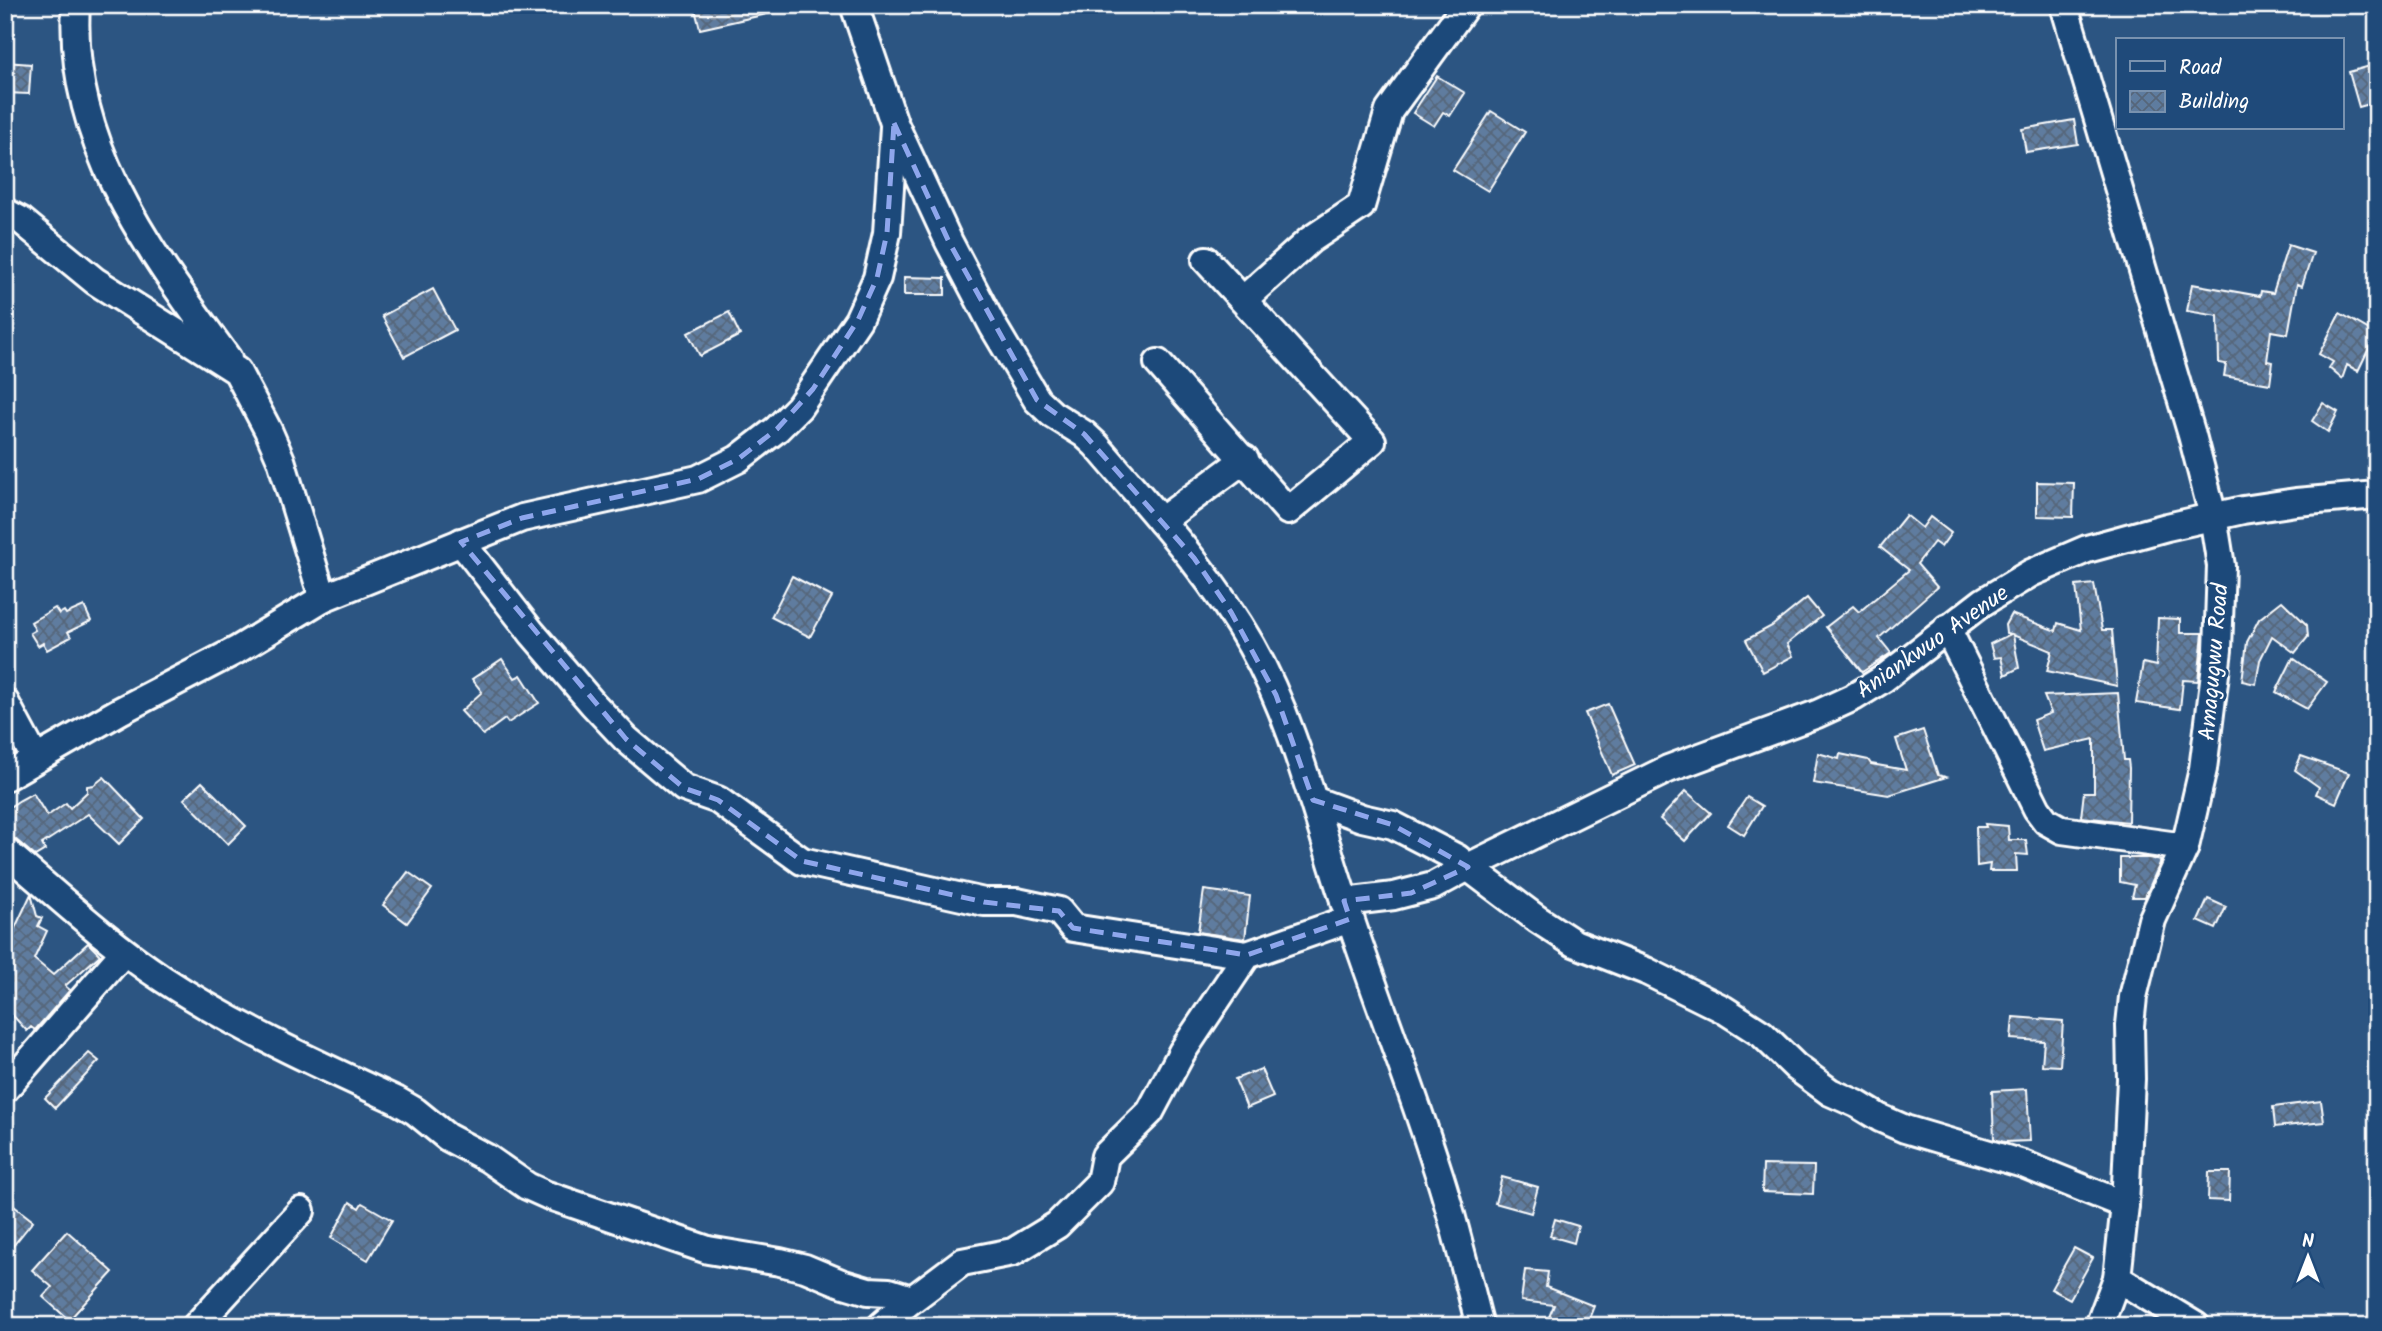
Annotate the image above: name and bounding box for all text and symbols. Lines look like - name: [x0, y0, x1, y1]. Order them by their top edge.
- legend: [2116, 38, 2344, 130]
- text: Road: [2179, 52, 2222, 85]
- text: Building: [2179, 86, 2249, 119]
- street label: Aniankwuo Avenue: [1849, 576, 2017, 709]
- street label: Amagugwu Road: [2190, 581, 2240, 742]
- north arrow: [2274, 1222, 2344, 1292]
- text: N: [2302, 1227, 2314, 1257]

